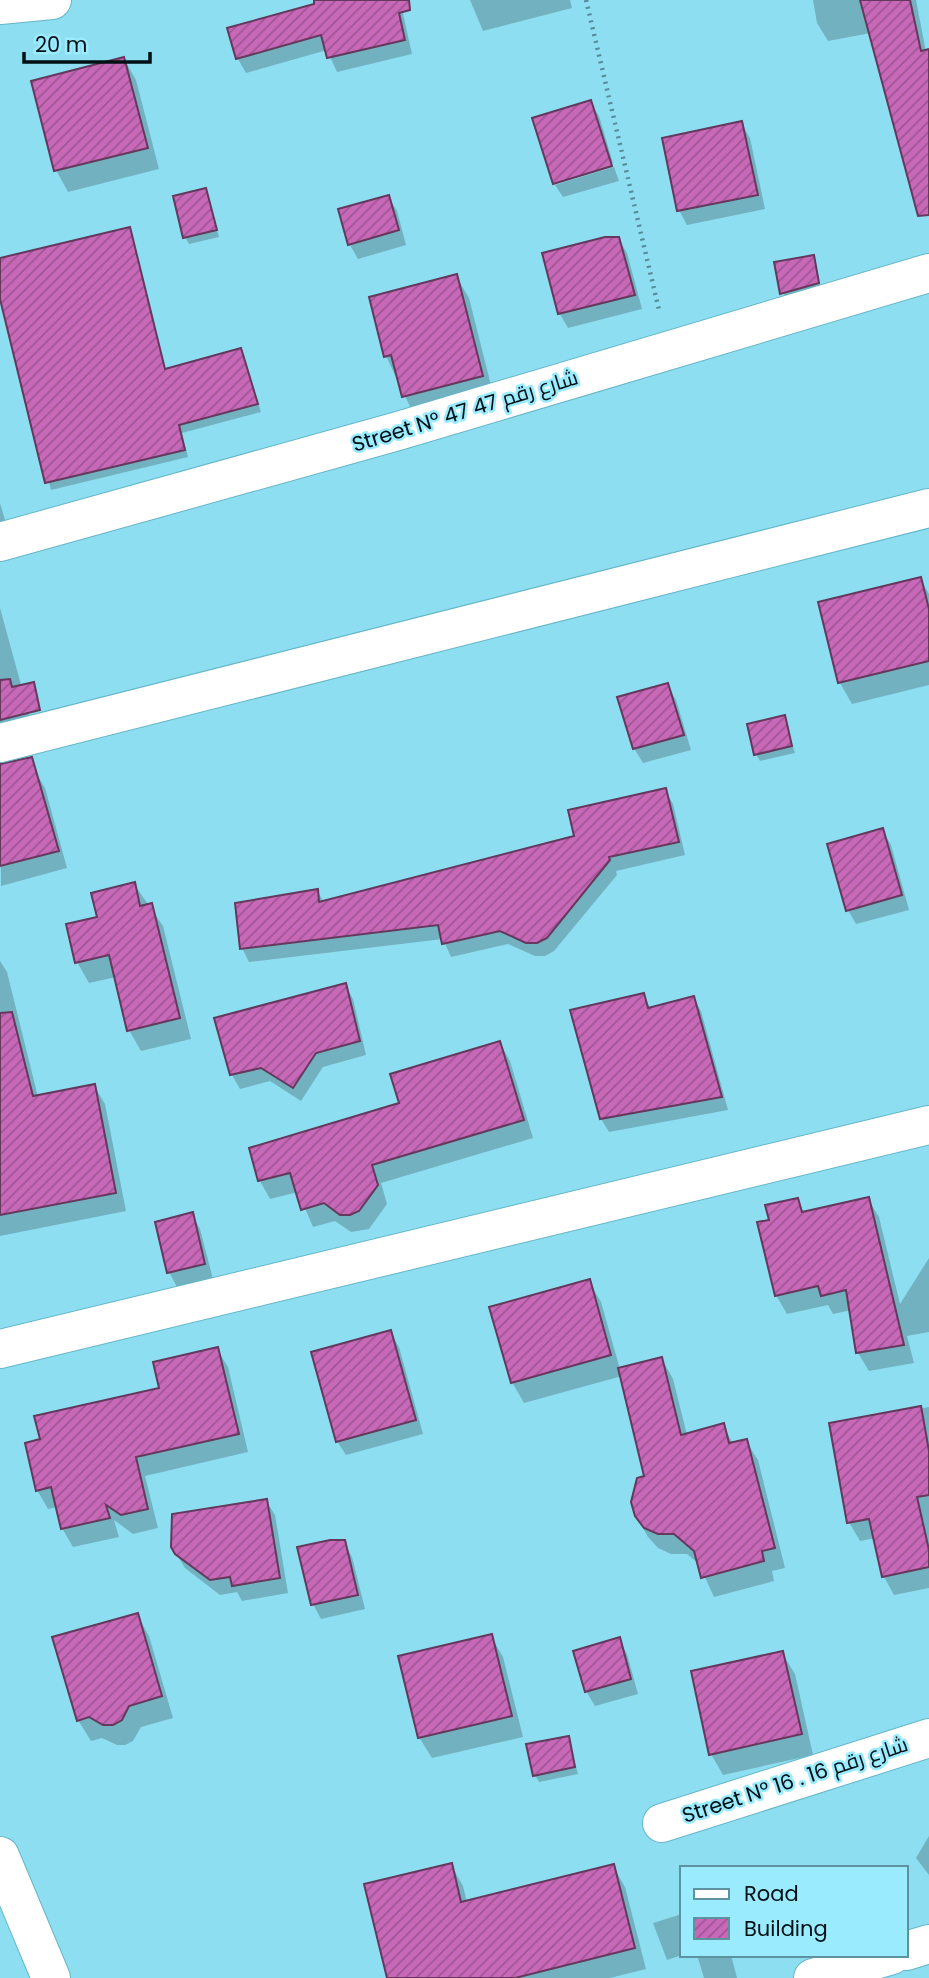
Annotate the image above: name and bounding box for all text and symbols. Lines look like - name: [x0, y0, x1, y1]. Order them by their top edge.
- scale bar: [24, 21, 150, 65]
- text: 20 m: [35, 30, 88, 59]
- street label: Street N° 47 شارع رقم 47: [348, 362, 581, 459]
- street label: Street N° 16 . شارع رقم 16: [678, 1729, 911, 1830]
- legend: [680, 1866, 908, 1957]
- text: Road: [744, 1879, 799, 1908]
- text: Building: [744, 1914, 828, 1943]

